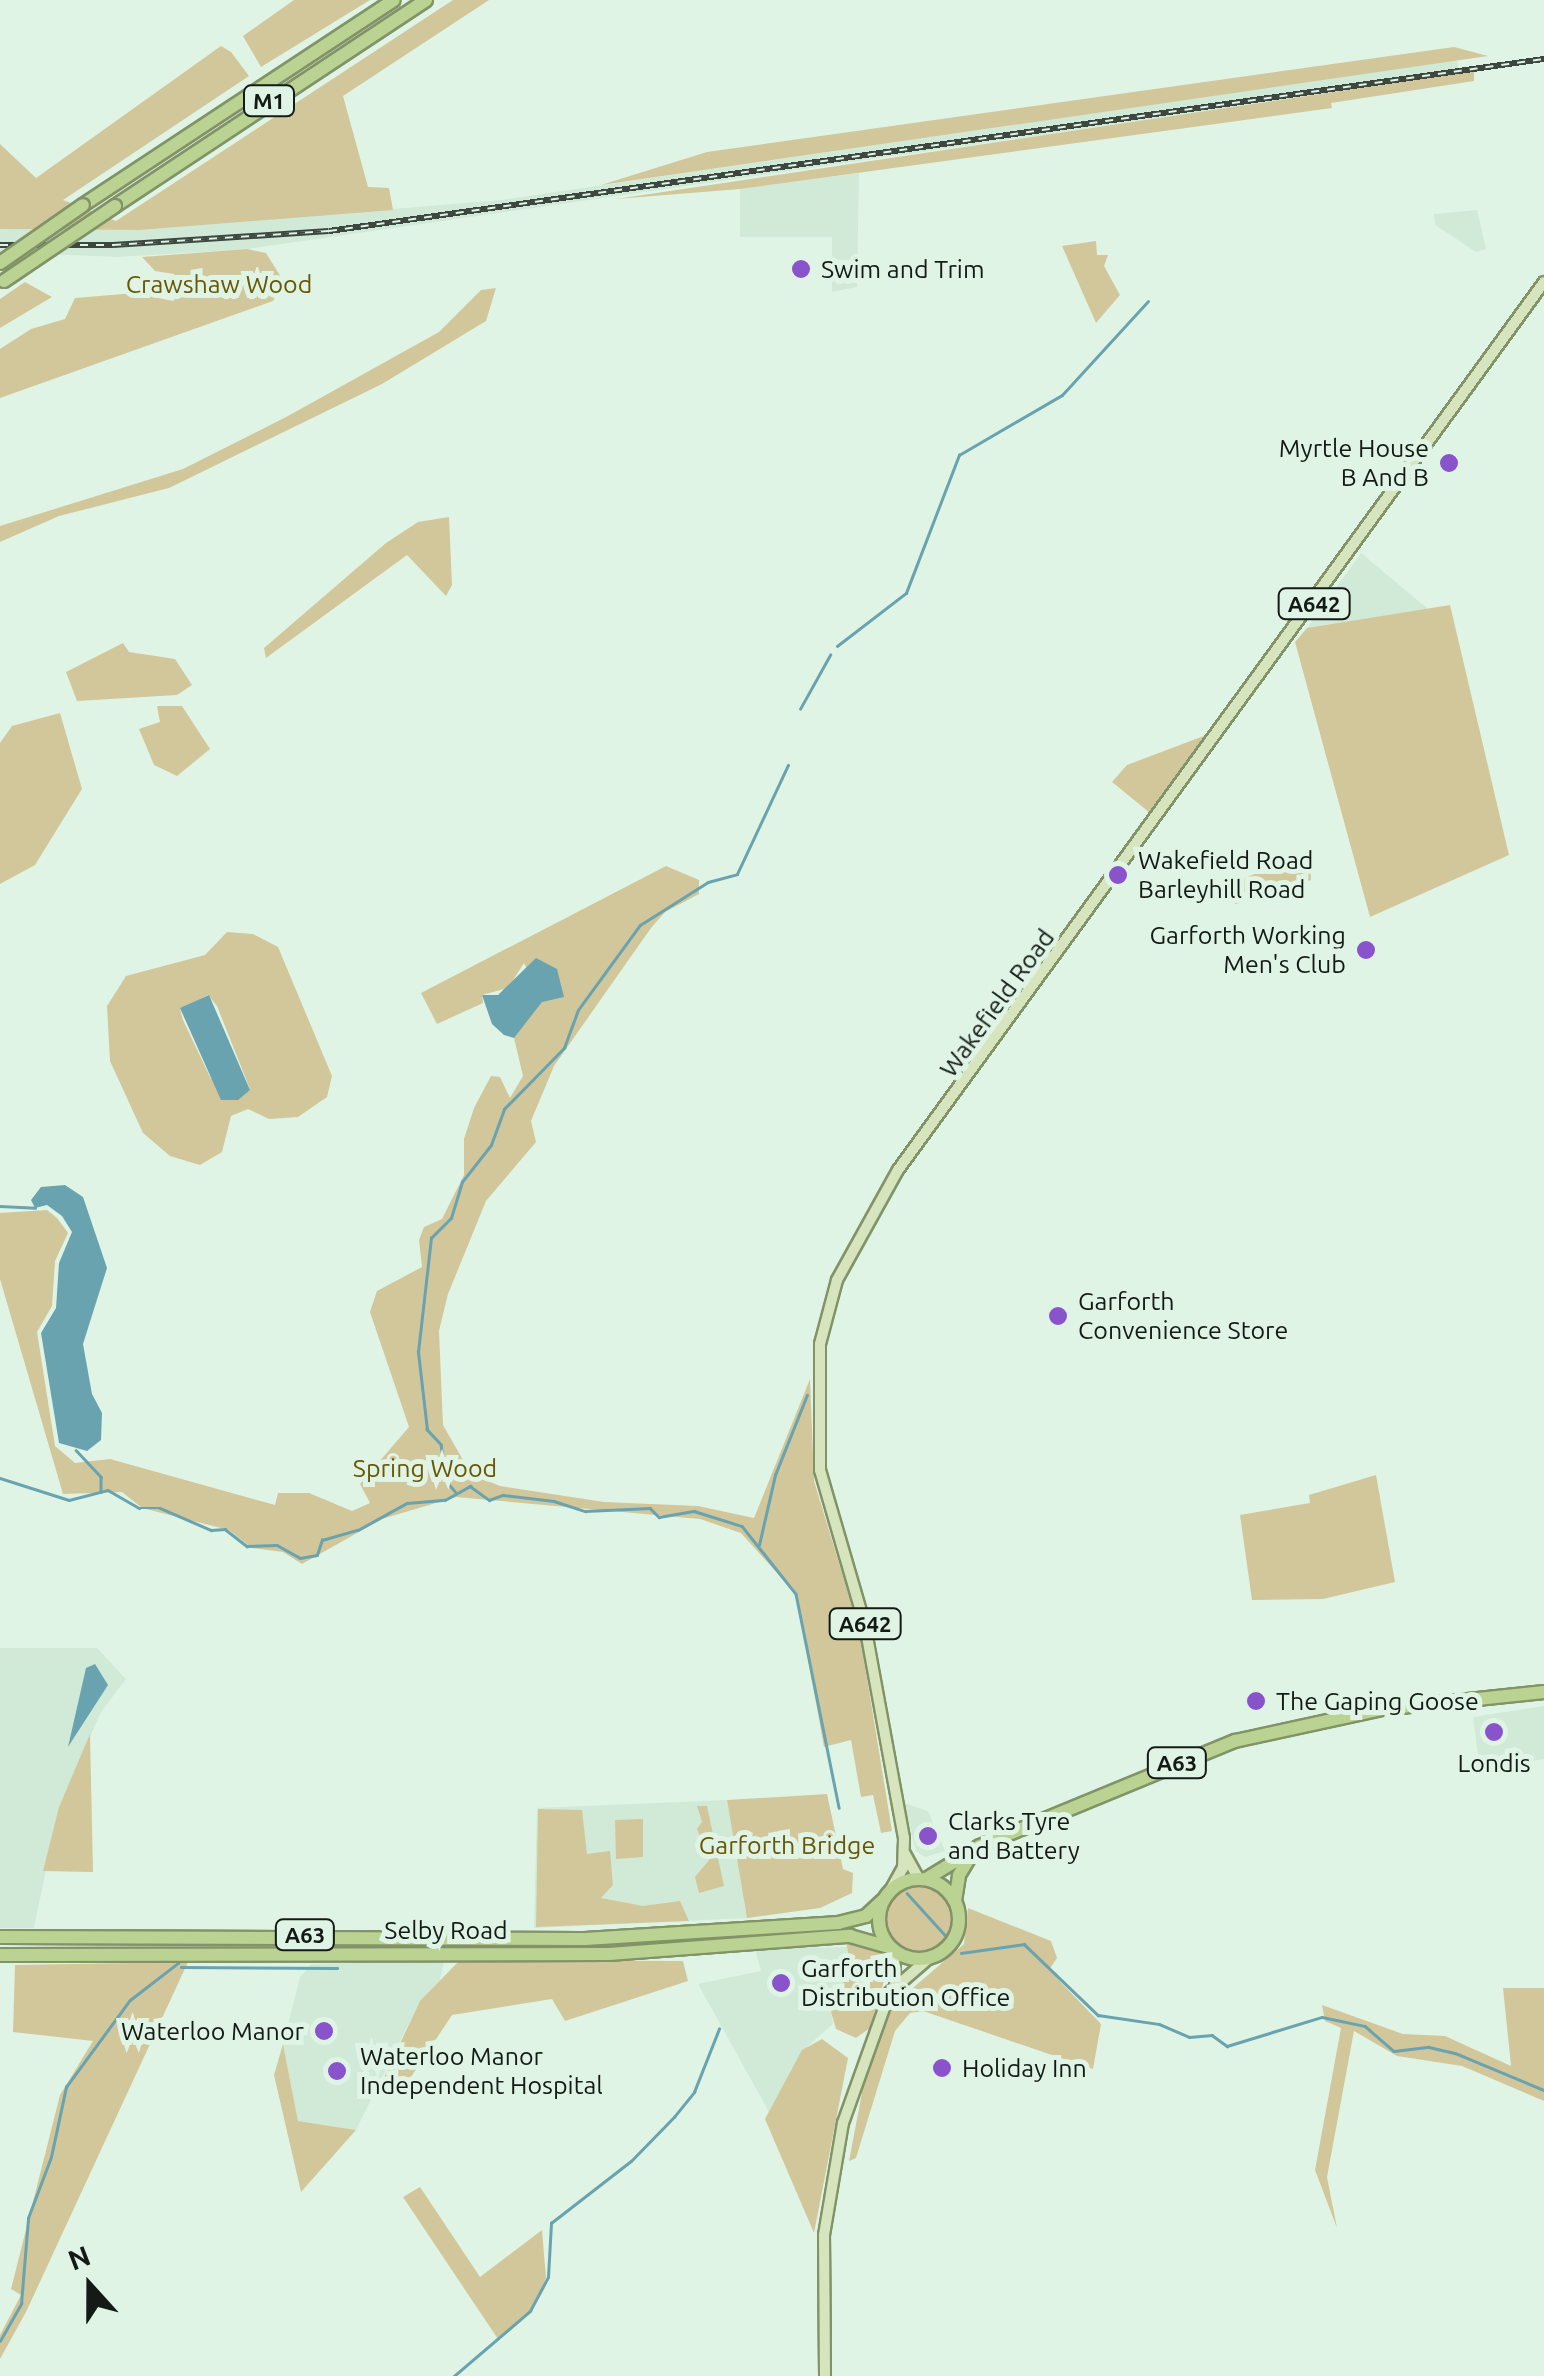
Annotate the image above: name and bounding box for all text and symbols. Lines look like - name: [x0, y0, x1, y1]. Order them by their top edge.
- road number: M1: [242, 84, 296, 118]
- place label: Swim and Trim: [821, 254, 984, 284]
- marker: Swim and Trim: [790, 258, 812, 280]
- park label: Crawshaw Wood: [126, 269, 312, 299]
- place label: Myrtle House B And B: [1279, 434, 1429, 493]
- marker: Myrtle House B And B: [1438, 452, 1460, 474]
- road number: A642: [1276, 587, 1352, 621]
- place label: Wakefield Road Barleyhill Road: [1138, 846, 1313, 905]
- marker: Wakefield Road Barleyhill Road: [1107, 864, 1129, 886]
- place label: Garforth Working Men's Club: [1149, 921, 1346, 980]
- street label: Wakefield Road: [933, 923, 1061, 1083]
- marker: Garforth Working Men's Club: [1355, 939, 1377, 961]
- place label: Garforth Convenience Store: [1078, 1287, 1288, 1346]
- marker: Garforth Convenience Store: [1047, 1305, 1069, 1327]
- park label: Spring Wood: [353, 1453, 497, 1483]
- road number: A642: [828, 1607, 902, 1641]
- place label: The Gaping Goose: [1276, 1686, 1479, 1716]
- marker: The Gaping Goose: [1245, 1690, 1267, 1712]
- marker: Londis: [1483, 1721, 1505, 1743]
- road number: A63: [1144, 1746, 1210, 1780]
- place label: Londis: [1457, 1748, 1531, 1778]
- place label: Clarks Tyre and Battery: [948, 1807, 1080, 1866]
- marker: Clarks Tyre and Battery: [917, 1825, 939, 1847]
- park label: Garforth Bridge: [699, 1830, 875, 1860]
- street label: Selby Road: [384, 1915, 508, 1945]
- road number: A63: [272, 1918, 338, 1952]
- place label: Garforth Distribution Office: [801, 1954, 1010, 2013]
- marker: Garforth Distribution Office: [770, 1972, 792, 1994]
- place label: Waterloo Manor: [121, 2016, 304, 2046]
- marker: Waterloo Manor: [313, 2020, 335, 2042]
- place label: Waterloo Manor Independent Hospital: [360, 2042, 603, 2101]
- place label: Holiday Inn: [962, 2053, 1087, 2083]
- marker: Holiday Inn: [931, 2057, 953, 2079]
- marker: Waterloo Manor Independent Hospital: [324, 2058, 350, 2084]
- north arrow: [40, 2236, 140, 2336]
- text: N: [64, 2239, 94, 2276]

